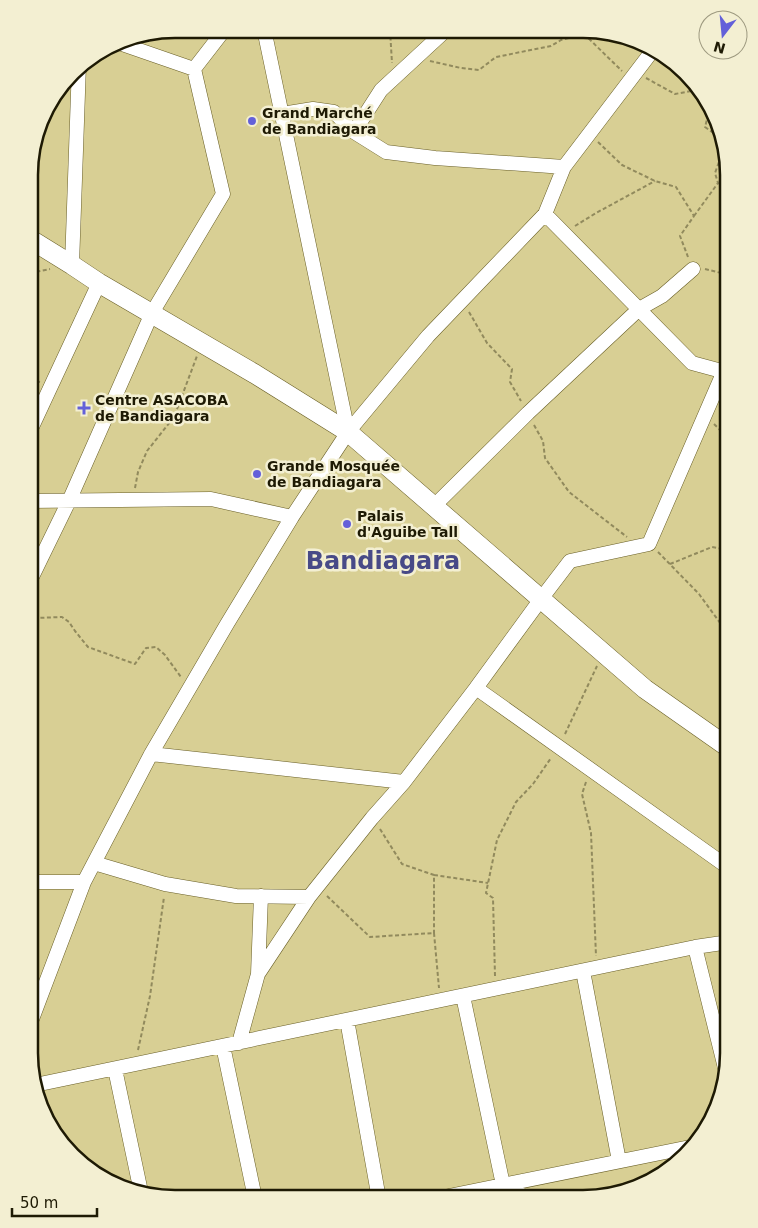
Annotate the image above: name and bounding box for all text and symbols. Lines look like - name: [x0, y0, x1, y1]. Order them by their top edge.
- north arrow: [698, 10, 748, 60]
- text: N: [712, 38, 727, 57]
- place label: Grand Marché de Bandiagara: [262, 105, 377, 137]
- marker: Grand Marché de Bandiagara: [246, 115, 258, 127]
- place label: Centre ASACOBA de Bandiagara: [95, 392, 228, 424]
- marker: Centre ASACOBA de Bandiagara: [77, 401, 91, 415]
- place label: Grande Mosquée de Bandiagara: [267, 458, 400, 490]
- marker: Grande Mosquée de Bandiagara: [251, 468, 263, 480]
- place label: Palais d'Aguibe Tall: [357, 508, 458, 540]
- marker: Palais d'Aguibe Tall: [341, 518, 353, 530]
- district label: Bandiagara: [306, 547, 460, 575]
- scale bar: [12, 1186, 98, 1218]
- text: 50 m: [20, 1194, 58, 1212]

